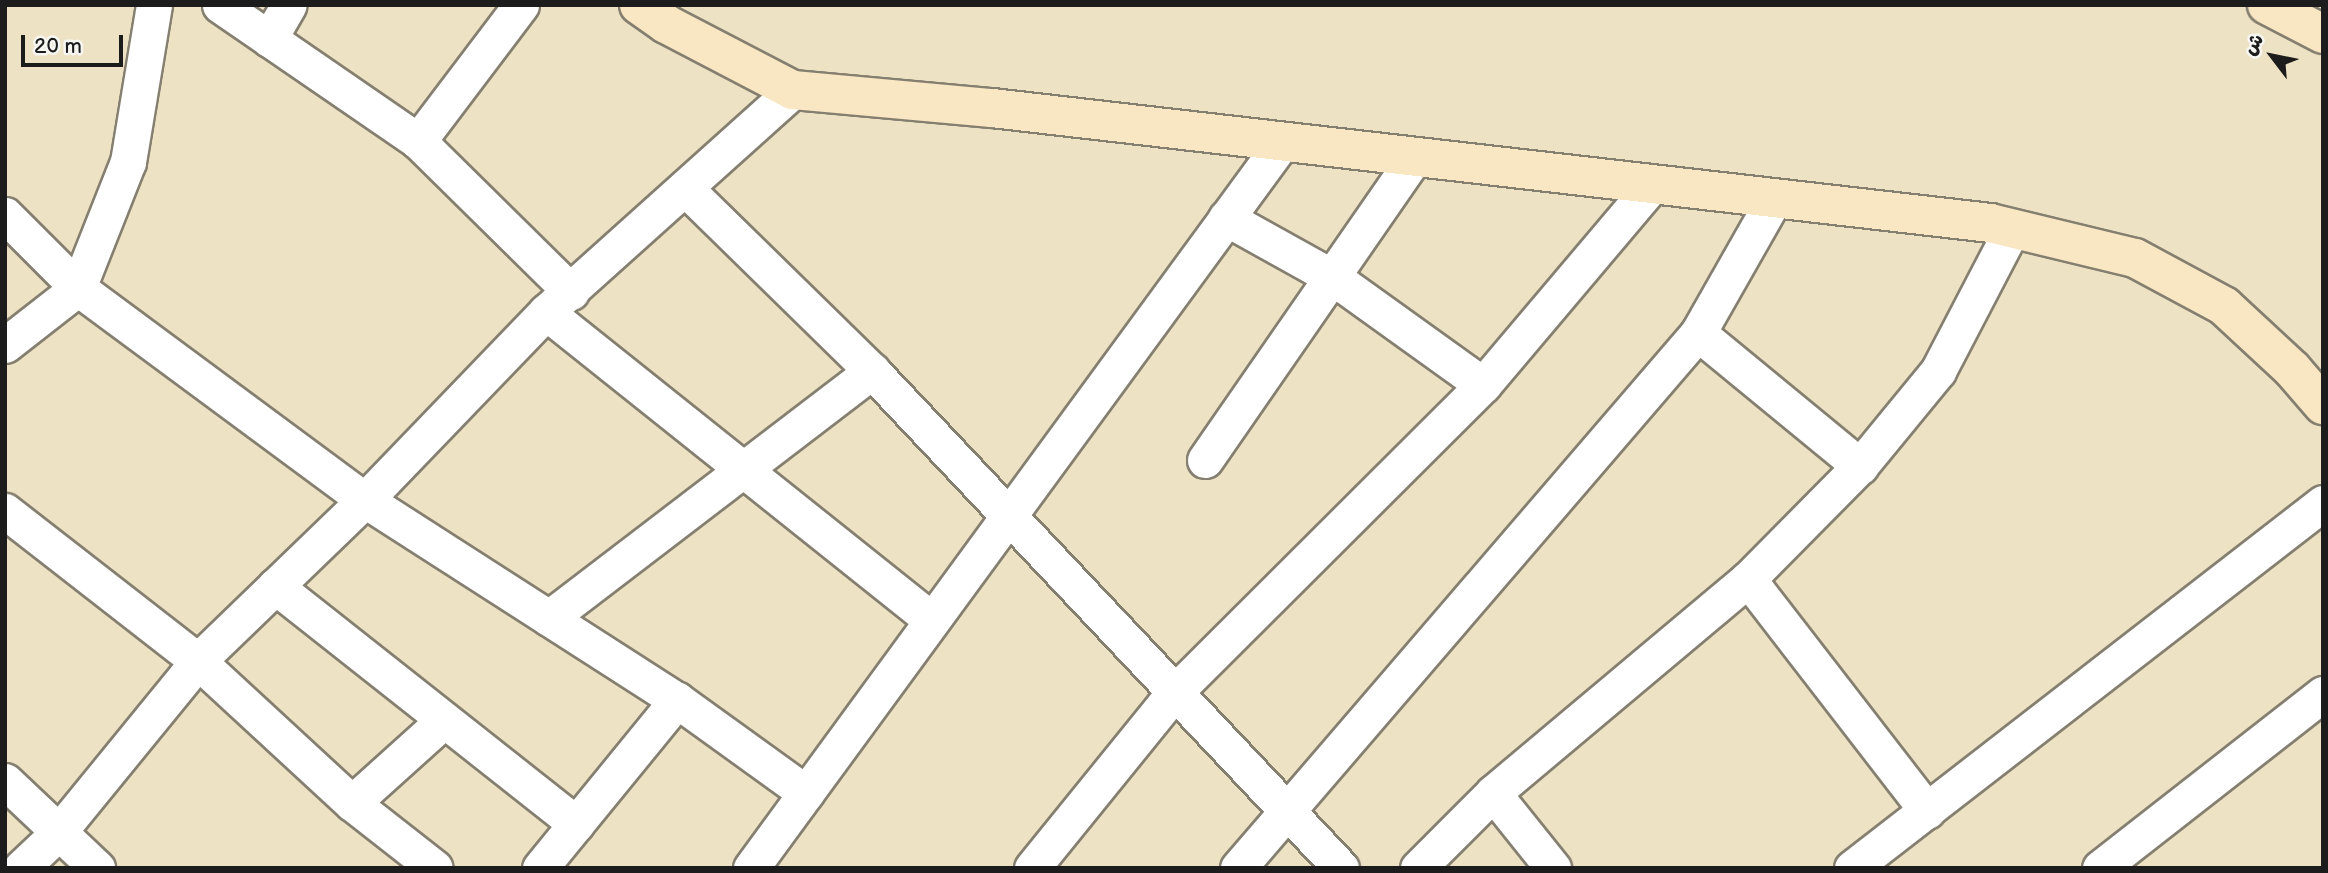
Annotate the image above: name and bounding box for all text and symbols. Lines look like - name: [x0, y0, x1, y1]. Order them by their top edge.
- scale bar: [24, 21, 126, 65]
- north arrow: [2237, 21, 2307, 91]
- text: ش: [2238, 30, 2269, 60]
- text: 20 m: [34, 34, 82, 59]

